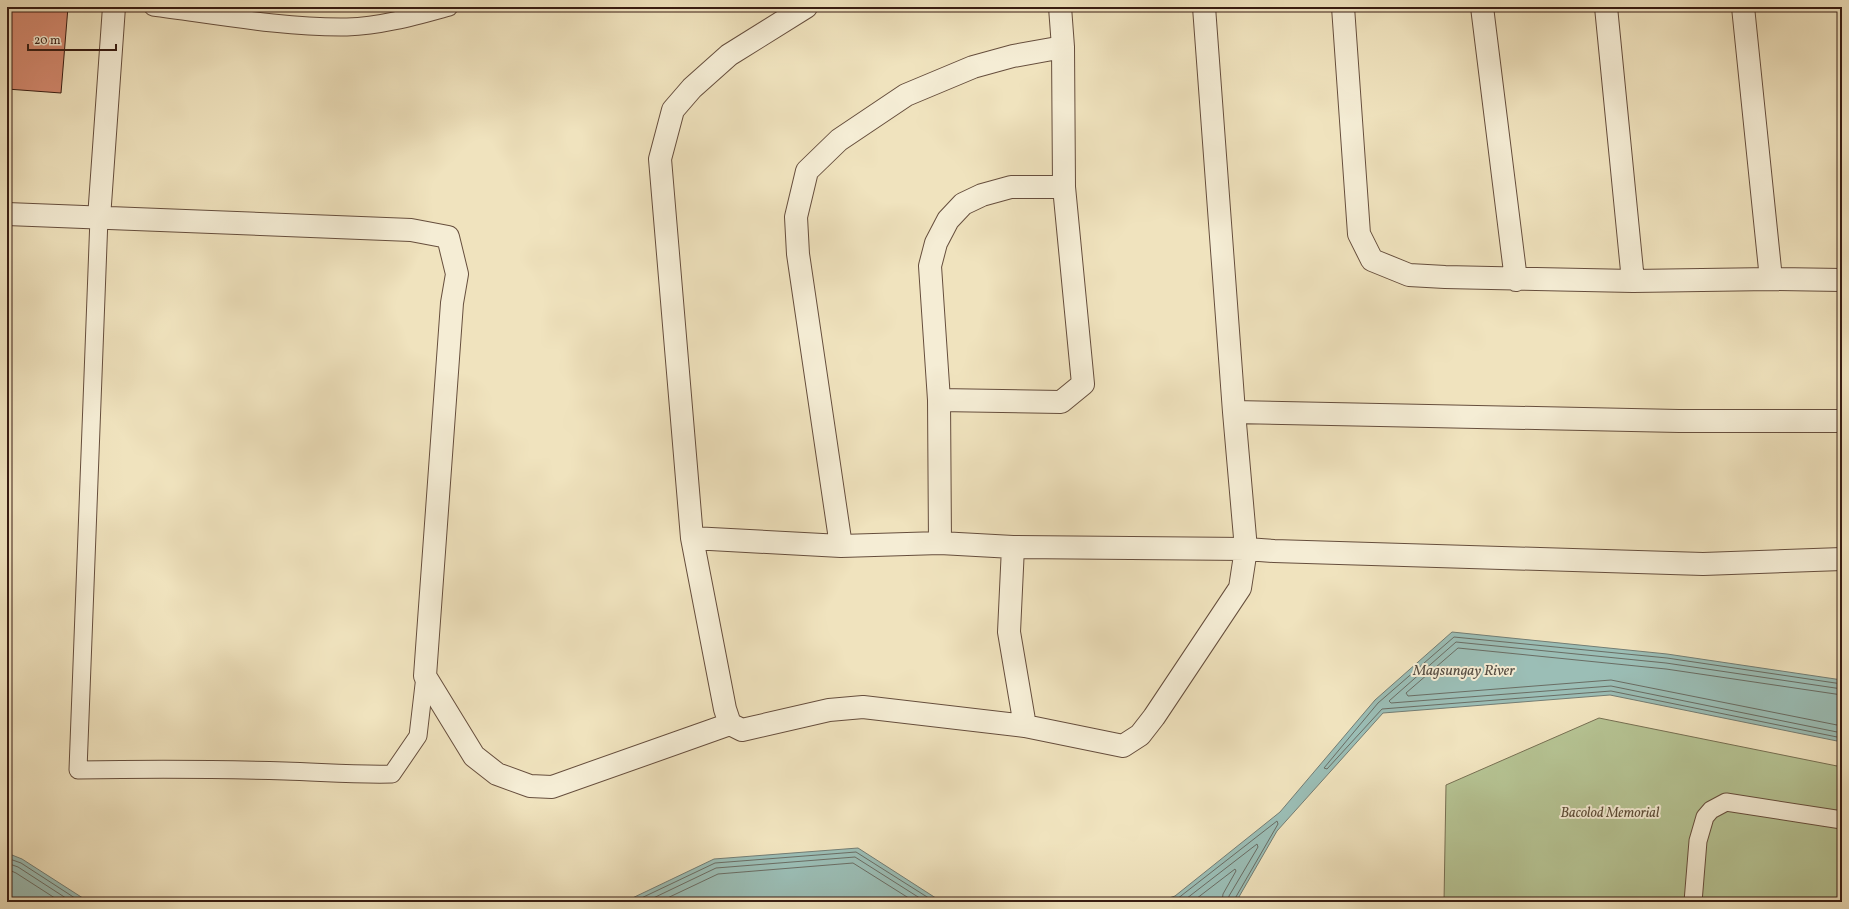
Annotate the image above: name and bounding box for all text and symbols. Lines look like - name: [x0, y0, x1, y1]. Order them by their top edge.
- scale bar: [28, 26, 116, 52]
- text: 20 m: [34, 33, 61, 49]
- water label: Magsungay River: [1412, 661, 1515, 682]
- park label: Bacolod Memorial: [1561, 804, 1660, 823]

